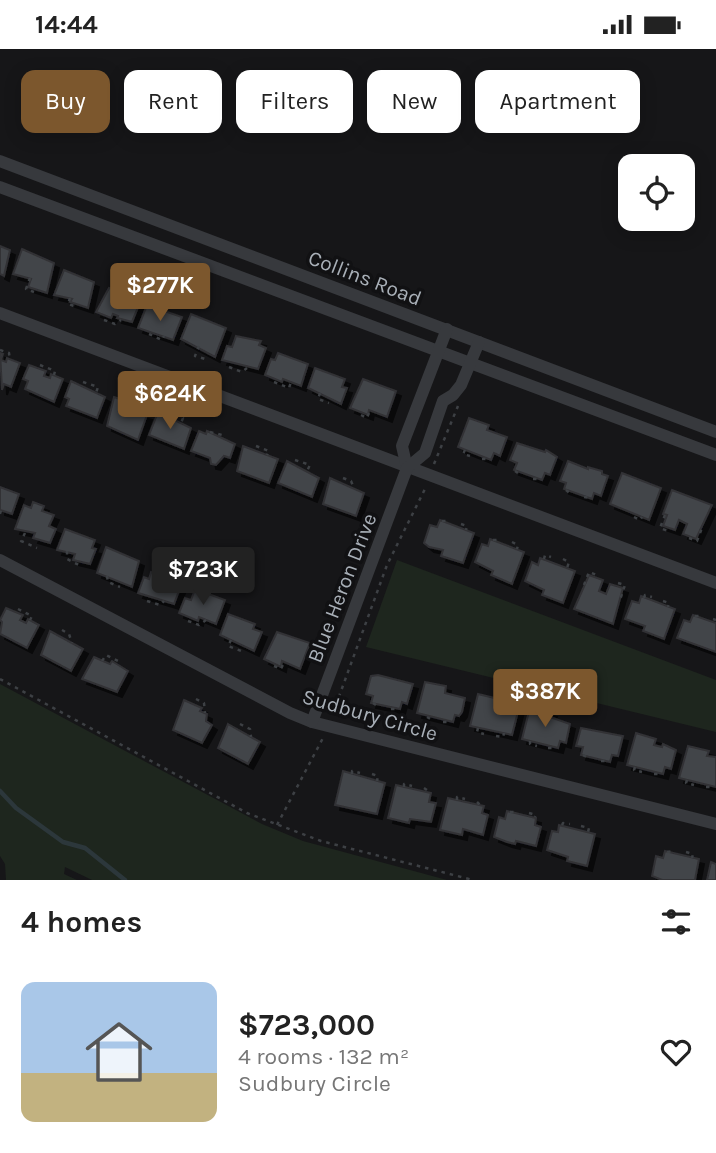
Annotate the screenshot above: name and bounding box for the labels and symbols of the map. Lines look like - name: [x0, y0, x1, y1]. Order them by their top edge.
- street label: Collins Road: [305, 245, 425, 311]
- pin: $277K: [111, 264, 209, 323]
- pin: $624K: [121, 371, 219, 431]
- street label: Blue Heron Drive: [302, 510, 382, 666]
- pin: $723K: [154, 547, 252, 607]
- pin: $387K: [496, 669, 594, 729]
- street label: Sudbury Circle: [300, 684, 440, 746]

